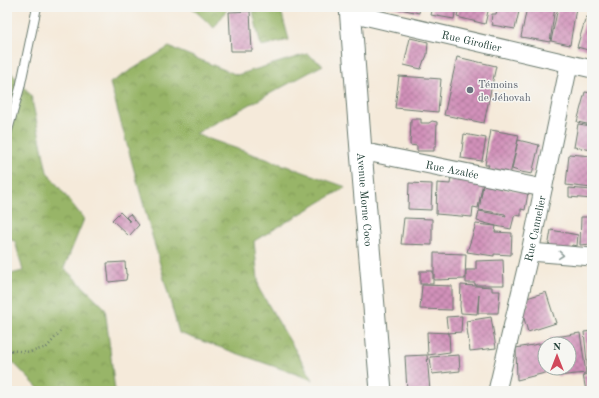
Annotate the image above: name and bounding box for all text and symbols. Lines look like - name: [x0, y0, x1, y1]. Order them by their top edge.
- street label: Rue Giroflier: [440, 30, 503, 55]
- place label: Témoins de Jéhovah: [478, 80, 531, 104]
- marker: Témoins de Jéhovah: [465, 85, 475, 95]
- street label: Avenue Morne Coco: [354, 152, 373, 247]
- street label: Rue Azalée: [424, 160, 479, 182]
- street label: Rue Cannelier: [524, 194, 549, 263]
- one-way arrow: [558, 250, 564, 259]
- north arrow: [537, 336, 577, 376]
- text: N: [553, 342, 562, 353]

